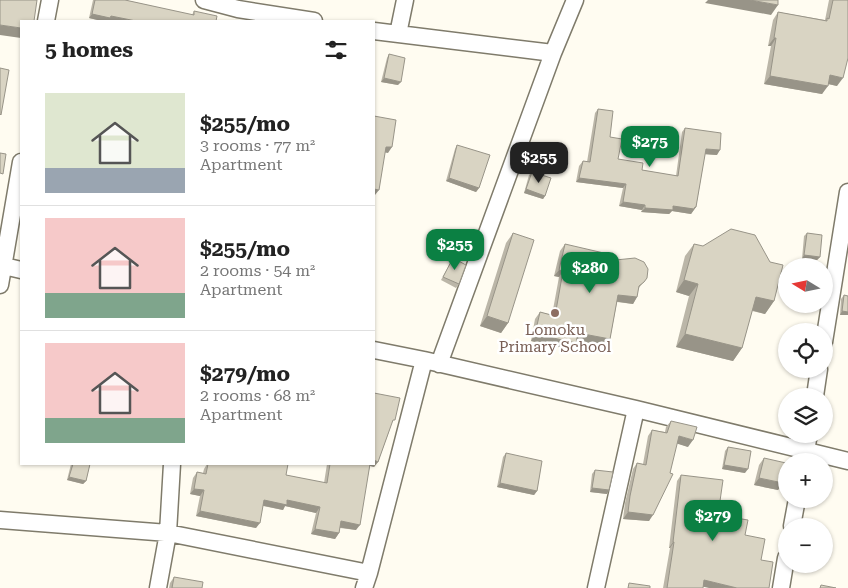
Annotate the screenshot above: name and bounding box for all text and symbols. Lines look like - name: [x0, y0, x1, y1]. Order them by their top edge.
- icon: filters: [322, 36, 350, 64]
- text: 5 homes: [45, 38, 133, 62]
- text: $255/mo: [200, 112, 290, 136]
- icon: home: [85, 113, 145, 173]
- pin: $275: [620, 126, 680, 168]
- text: $275: [632, 132, 668, 151]
- text: 3 rooms · 77 m²: [200, 136, 315, 155]
- pin: $255: [509, 142, 569, 184]
- text: $255: [521, 148, 557, 167]
- text: Apartment: [200, 155, 283, 174]
- pin: $255: [425, 228, 485, 271]
- text: $255: [437, 235, 473, 254]
- text: $255/mo: [200, 237, 290, 261]
- icon: home: [85, 238, 145, 298]
- pin: $280: [560, 252, 620, 294]
- text: $280: [572, 258, 608, 277]
- north arrow: [778, 258, 832, 312]
- map controls: [778, 258, 833, 573]
- text: 2 rooms · 54 m²: [200, 261, 315, 280]
- text: Apartment: [200, 280, 283, 299]
- marker: Lomoku Primary School: [549, 307, 561, 319]
- place label: Lomoku Primary School: [499, 321, 612, 356]
- button: locate: [778, 323, 833, 378]
- text: $279/mo: [200, 362, 290, 386]
- icon: home: [85, 363, 145, 423]
- text: 2 rooms · 68 m²: [200, 386, 315, 405]
- button: layers: [778, 388, 833, 443]
- text: Apartment: [200, 405, 283, 424]
- button: +: [778, 453, 833, 508]
- pin: $279: [683, 500, 743, 542]
- text: $279: [695, 506, 731, 525]
- button: −: [778, 518, 833, 573]

